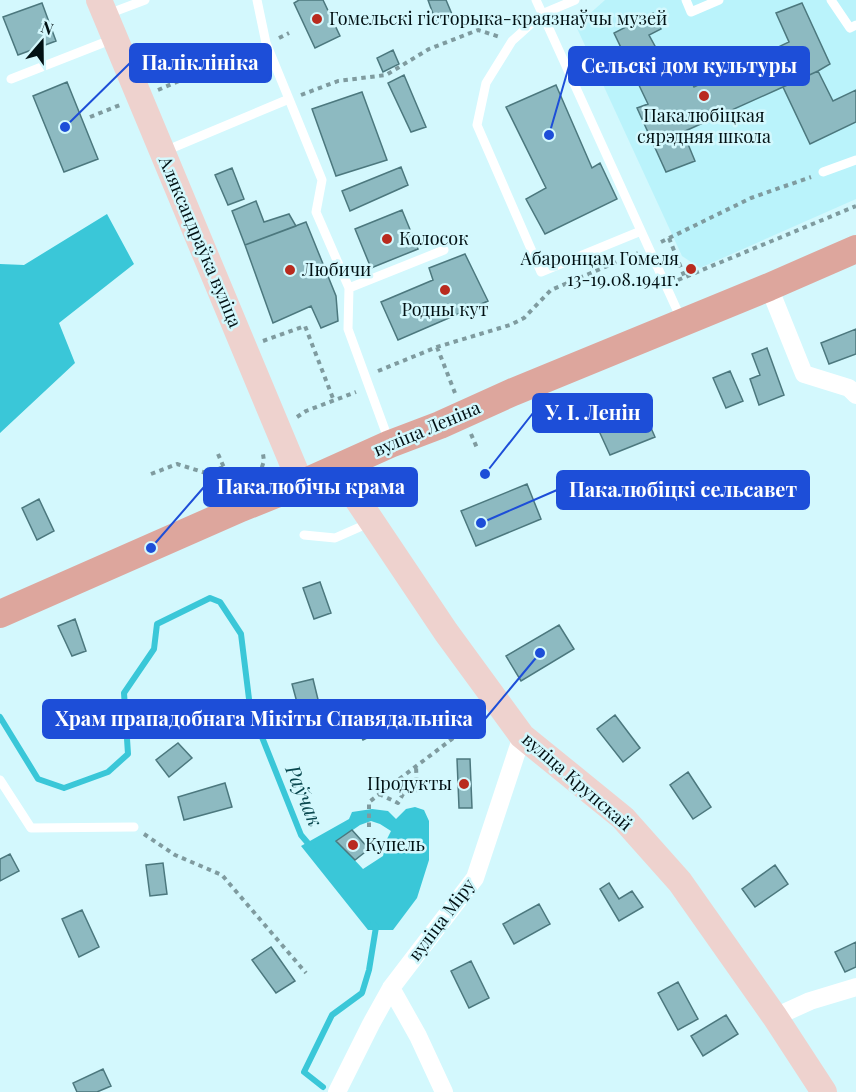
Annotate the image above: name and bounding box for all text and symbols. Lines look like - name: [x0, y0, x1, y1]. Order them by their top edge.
- place label: Гомельскі гісторыка-краязнаўчы музей: [329, 6, 667, 30]
- north arrow: [12, 12, 72, 72]
- marker: Гомельскі гісторыка-краязнаўчы музей: [310, 12, 324, 26]
- text: N: [38, 16, 57, 39]
- callout: Паліклініка: [130, 44, 271, 82]
- callout: Сельскі дом культуры: [569, 47, 809, 85]
- text: Паліклініка: [141, 48, 259, 75]
- text: Сельскі дом культуры: [581, 51, 797, 78]
- marker: Пакалюбіцкая сярэдняя школа: [697, 89, 711, 103]
- place label: Пакалюбіцкая сярэдняя школа: [637, 103, 771, 148]
- street label: Аляксандраўка вуліца: [154, 151, 248, 331]
- place label: Колосок: [399, 226, 468, 250]
- marker: Колосок: [380, 232, 394, 246]
- place label: Абаронцам Гомеля 13-19.08.1941г.: [519, 246, 679, 291]
- place label: Любичи: [301, 257, 371, 281]
- marker: Абаронцам Гомеля 13-19.08.1941г.: [684, 262, 698, 276]
- marker: Любичи: [283, 263, 297, 277]
- marker: Родны кут: [438, 283, 452, 297]
- place label: Родны кут: [401, 297, 489, 321]
- callout: У. І. Ленін: [533, 394, 652, 432]
- street label: вуліца Леніна: [369, 395, 484, 461]
- text: У. І. Ленін: [544, 398, 641, 425]
- callout: Пакалюбічы крама: [204, 468, 417, 506]
- callout: Пакалюбіцкі сельсавет: [557, 471, 809, 509]
- text: Пакалюбічы крама: [217, 472, 406, 499]
- text: Пакалюбіцкі сельсавет: [569, 475, 797, 502]
- callout: Храм прападобнага Мікіты Спавядальніка: [43, 700, 485, 738]
- text: Храм прападобнага Мікіты Спавядальніка: [55, 704, 474, 731]
- street label: вуліца Крупскай: [518, 727, 638, 836]
- water label: Раўчак: [280, 759, 330, 830]
- place label: Продукты: [367, 771, 452, 795]
- marker: Продукты: [457, 777, 471, 791]
- place label: Купель: [365, 832, 425, 856]
- marker: Купель: [346, 838, 360, 852]
- street label: вуліца Міру: [402, 873, 480, 965]

